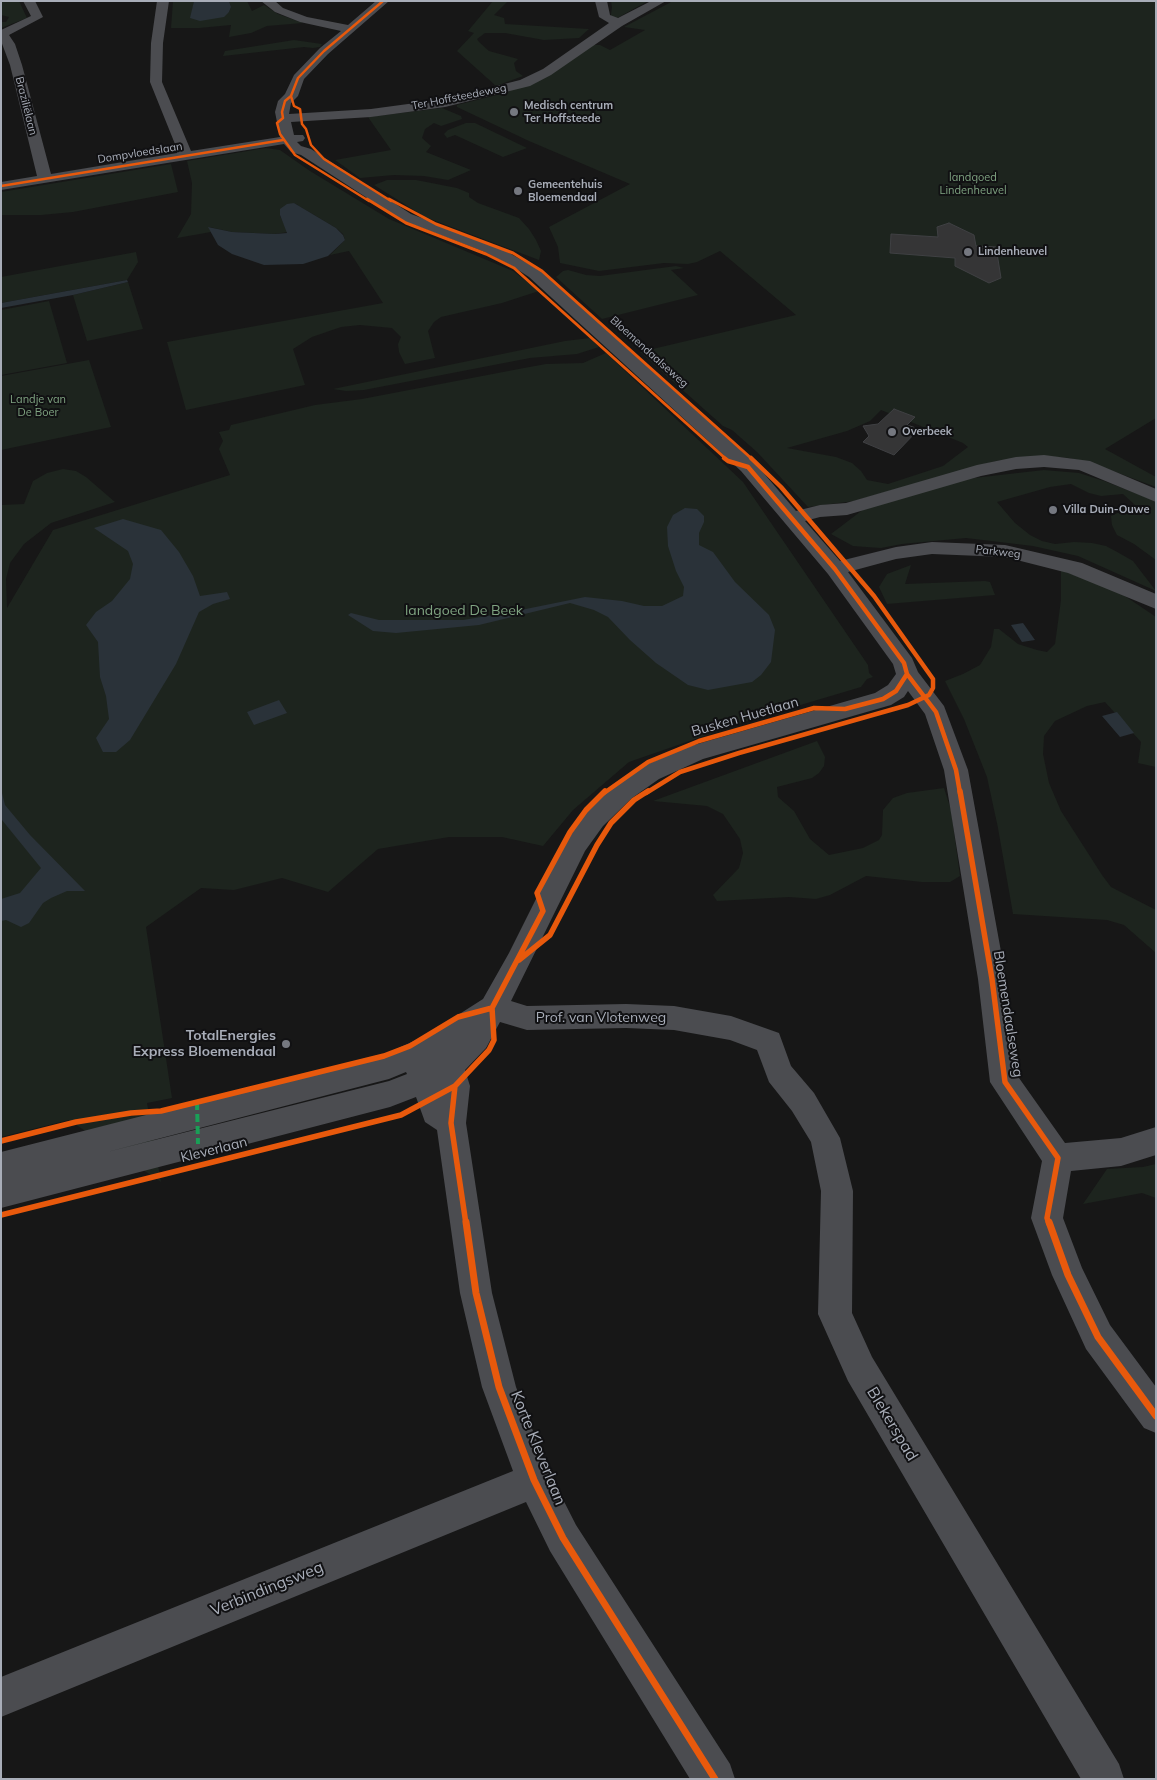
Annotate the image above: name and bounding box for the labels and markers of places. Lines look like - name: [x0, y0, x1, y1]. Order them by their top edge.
- place label: Medisch centrum Ter Hoffsteede: [524, 99, 613, 125]
- marker: Medisch centrum Ter Hoffsteede: [508, 106, 520, 118]
- place label: Gemeentehuis Bloemendaal: [528, 178, 602, 204]
- marker: Gemeentehuis Bloemendaal: [512, 185, 524, 197]
- place label: Lindenheuvel: [978, 245, 1047, 259]
- marker: Lindenheuvel: [962, 246, 974, 258]
- place label: Overbeek: [902, 425, 952, 439]
- marker: Overbeek: [886, 426, 898, 438]
- place label: Villa Duin-Ouwe: [1063, 503, 1149, 517]
- marker: Villa Duin-Ouwe: [1047, 504, 1059, 516]
- place label: TotalEnergies Express Bloemendaal: [133, 1028, 276, 1060]
- marker: TotalEnergies Express Bloemendaal: [280, 1038, 292, 1050]

